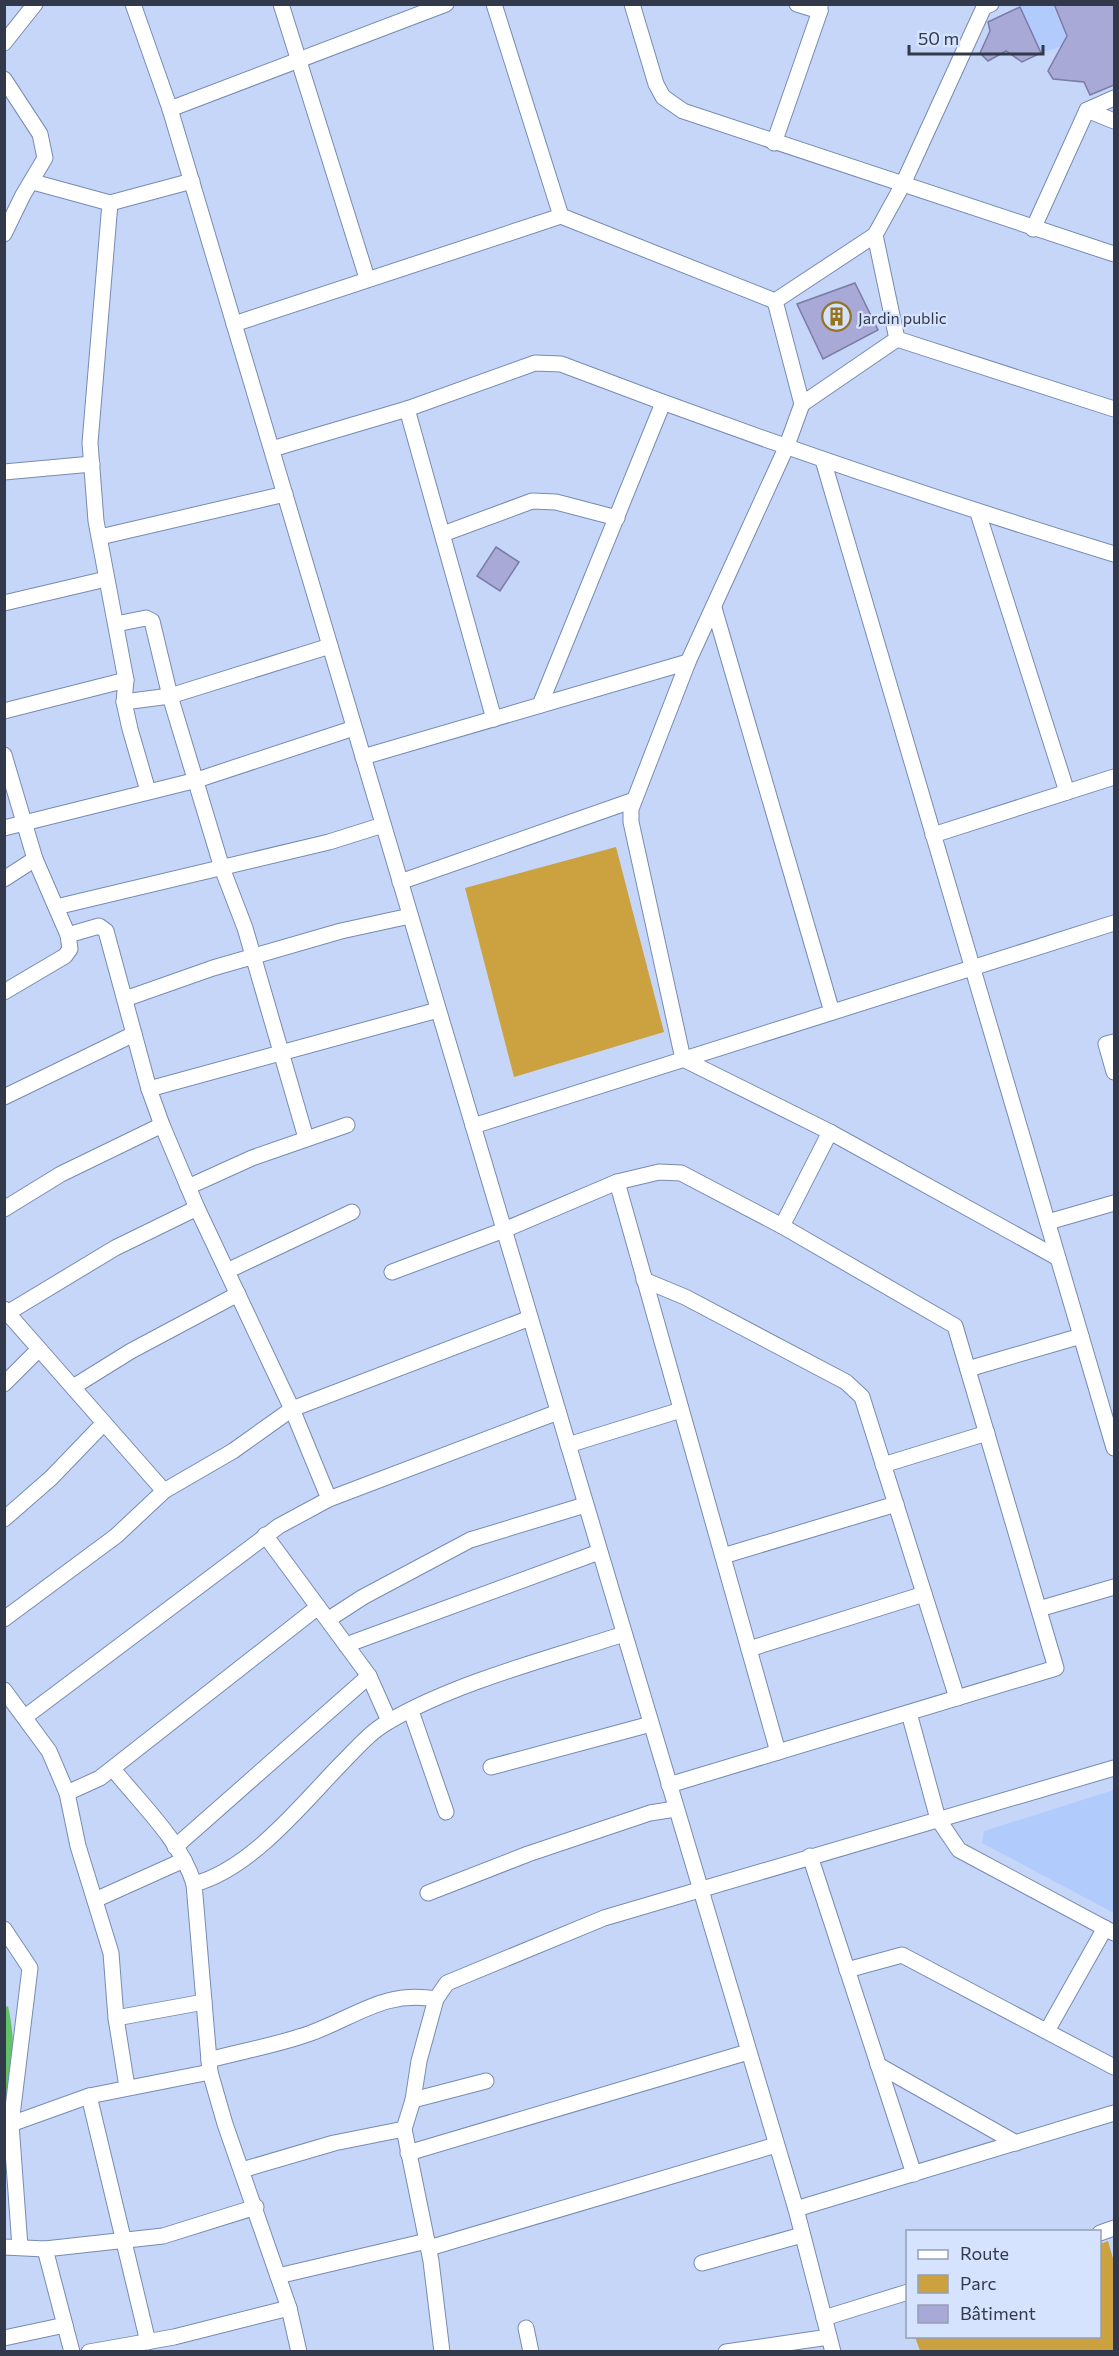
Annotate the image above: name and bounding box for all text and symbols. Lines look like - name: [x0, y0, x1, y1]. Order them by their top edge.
- scale bar: [909, 18, 1042, 56]
- text: 50 m: [918, 27, 959, 49]
- building icon: Jardin public: [821, 301, 853, 333]
- place label: Jardin public: [858, 308, 947, 327]
- legend: [906, 2230, 1101, 2338]
- text: Route: [960, 2242, 1009, 2264]
- text: Parc: [960, 2272, 997, 2294]
- text: Bâtiment: [960, 2302, 1036, 2324]

